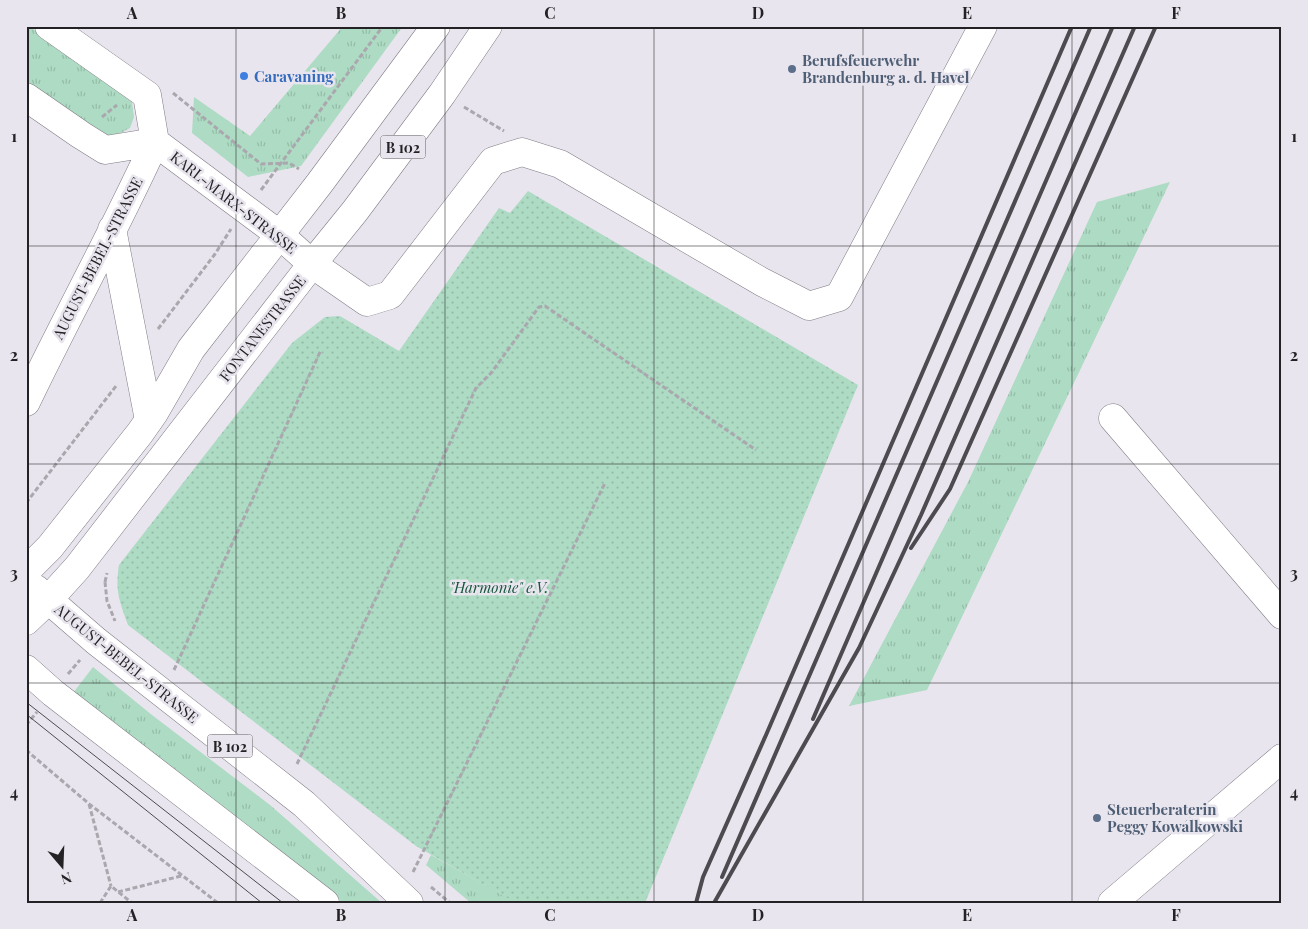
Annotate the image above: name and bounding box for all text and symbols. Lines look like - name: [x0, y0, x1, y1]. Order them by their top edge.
- text: A: [126, 2, 138, 23]
- text: B: [336, 2, 347, 23]
- text: C: [544, 2, 556, 23]
- text: D: [752, 2, 764, 23]
- text: E: [962, 2, 972, 23]
- text: F: [1171, 2, 1181, 23]
- place label: Berufsfeuerwehr Brandenburg a. d. Havel: [802, 50, 970, 87]
- marker: Berufsfeuerwehr Brandenburg a. d. Havel: [786, 63, 798, 75]
- place label: Caravaning: [254, 66, 334, 86]
- marker: Caravaning: [238, 70, 250, 82]
- text: 1: [11, 125, 17, 146]
- text: 1: [1291, 125, 1297, 146]
- road number: B 102: [380, 136, 426, 158]
- street label: KARL-MARX-STRASSE: [167, 146, 301, 258]
- street label: AUGUST-BEBEL-STRASSE: [47, 174, 147, 343]
- street label: FONTANESTRASSE: [214, 271, 310, 385]
- text: 2: [10, 344, 18, 365]
- text: 2: [1290, 344, 1298, 365]
- text: 3: [10, 562, 18, 583]
- text: 3: [1290, 562, 1298, 583]
- park label: "Harmonie" e.V.: [450, 577, 548, 597]
- street label: AUGUST-BEBEL-STRASSE: [50, 598, 203, 727]
- road number: B 102: [208, 734, 252, 758]
- text: 4: [10, 781, 18, 802]
- text: 4: [1290, 781, 1298, 802]
- place label: Steuerberaterin Peggy Kowalkowski: [1107, 799, 1243, 836]
- marker: Steuerberaterin Peggy Kowalkowski: [1091, 812, 1103, 824]
- north arrow: [38, 842, 88, 892]
- text: N: [59, 868, 74, 889]
- text: A: [126, 904, 138, 925]
- text: B: [336, 904, 347, 925]
- text: C: [544, 904, 556, 925]
- text: D: [752, 904, 764, 925]
- text: E: [962, 904, 972, 925]
- text: F: [1171, 904, 1181, 925]

